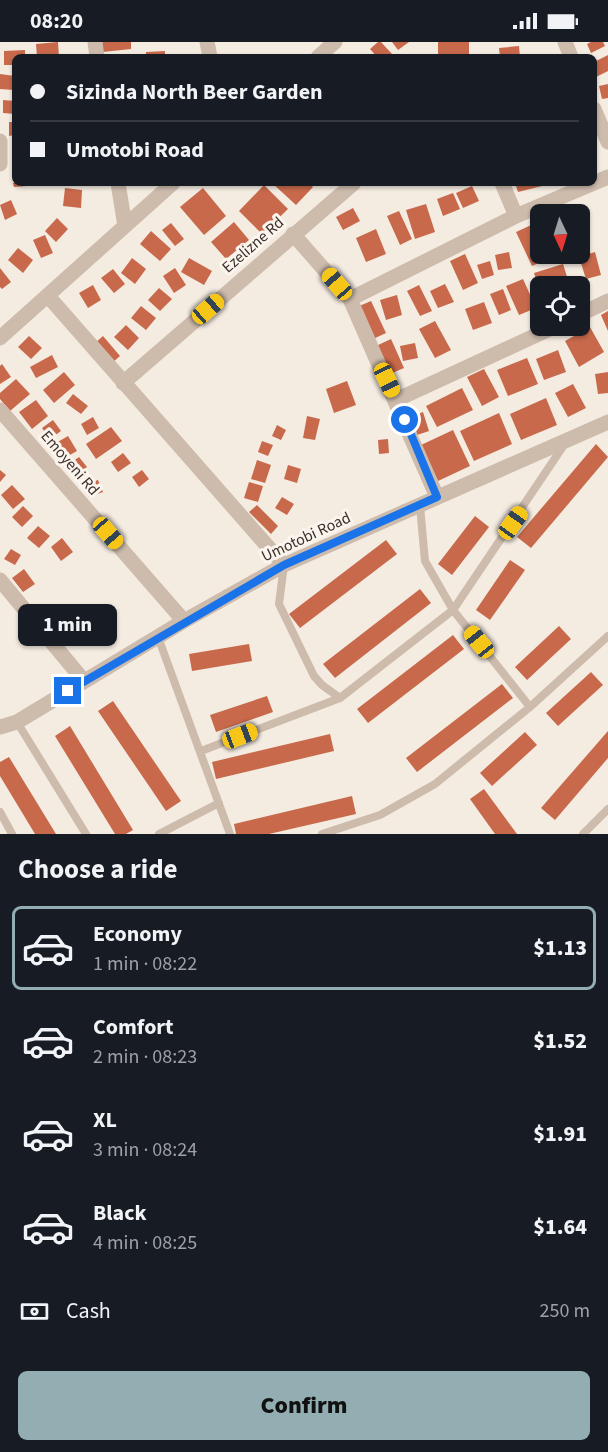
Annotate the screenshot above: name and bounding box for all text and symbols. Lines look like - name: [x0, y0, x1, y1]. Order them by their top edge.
- text: 08:20: [30, 5, 83, 37]
- text: Sizinda North Beer Garden: [66, 76, 323, 108]
- text: Umotobi Road: [66, 134, 204, 166]
- north arrow: [530, 204, 590, 264]
- map controls: [530, 204, 590, 336]
- street label: Ezelizne Rd: [217, 212, 289, 278]
- car: [318, 265, 356, 303]
- button: locate: [530, 276, 590, 336]
- car: [189, 290, 227, 328]
- car: [371, 360, 403, 400]
- route start: [391, 406, 418, 433]
- street label: Emoyeni Rd: [36, 426, 104, 500]
- car: [495, 503, 531, 543]
- street label: Umotobi Road: [258, 507, 354, 567]
- car: [89, 514, 127, 552]
- callout: 1 min: [19, 604, 118, 646]
- text: 1 min: [43, 611, 92, 639]
- car: [461, 622, 497, 662]
- route end: [54, 677, 81, 704]
- car: [220, 721, 260, 751]
- text: Choose a ride: [18, 850, 178, 889]
- text: Economy: [93, 918, 182, 950]
- icon: car: [21, 921, 75, 975]
- text: $1.13: [533, 932, 587, 964]
- text: 1 min · 08:22: [93, 950, 197, 978]
- text: Comfort: [93, 1011, 174, 1043]
- icon: car: [21, 1014, 75, 1068]
- text: $1.52: [533, 1025, 587, 1057]
- text: 2 min · 08:23: [93, 1043, 197, 1071]
- text: XL: [93, 1104, 117, 1136]
- icon: car: [21, 1107, 75, 1161]
- text: $1.91: [533, 1118, 587, 1150]
- text: 3 min · 08:24: [93, 1136, 197, 1164]
- text: Black: [93, 1197, 147, 1229]
- icon: car: [21, 1200, 75, 1254]
- text: $1.64: [533, 1211, 587, 1243]
- text: 4 min · 08:25: [93, 1229, 197, 1257]
- icon: cash: [18, 1295, 51, 1328]
- text: Cash: [66, 1295, 111, 1327]
- text: 250 m: [540, 1297, 590, 1325]
- button: Confirm: [18, 1371, 590, 1440]

